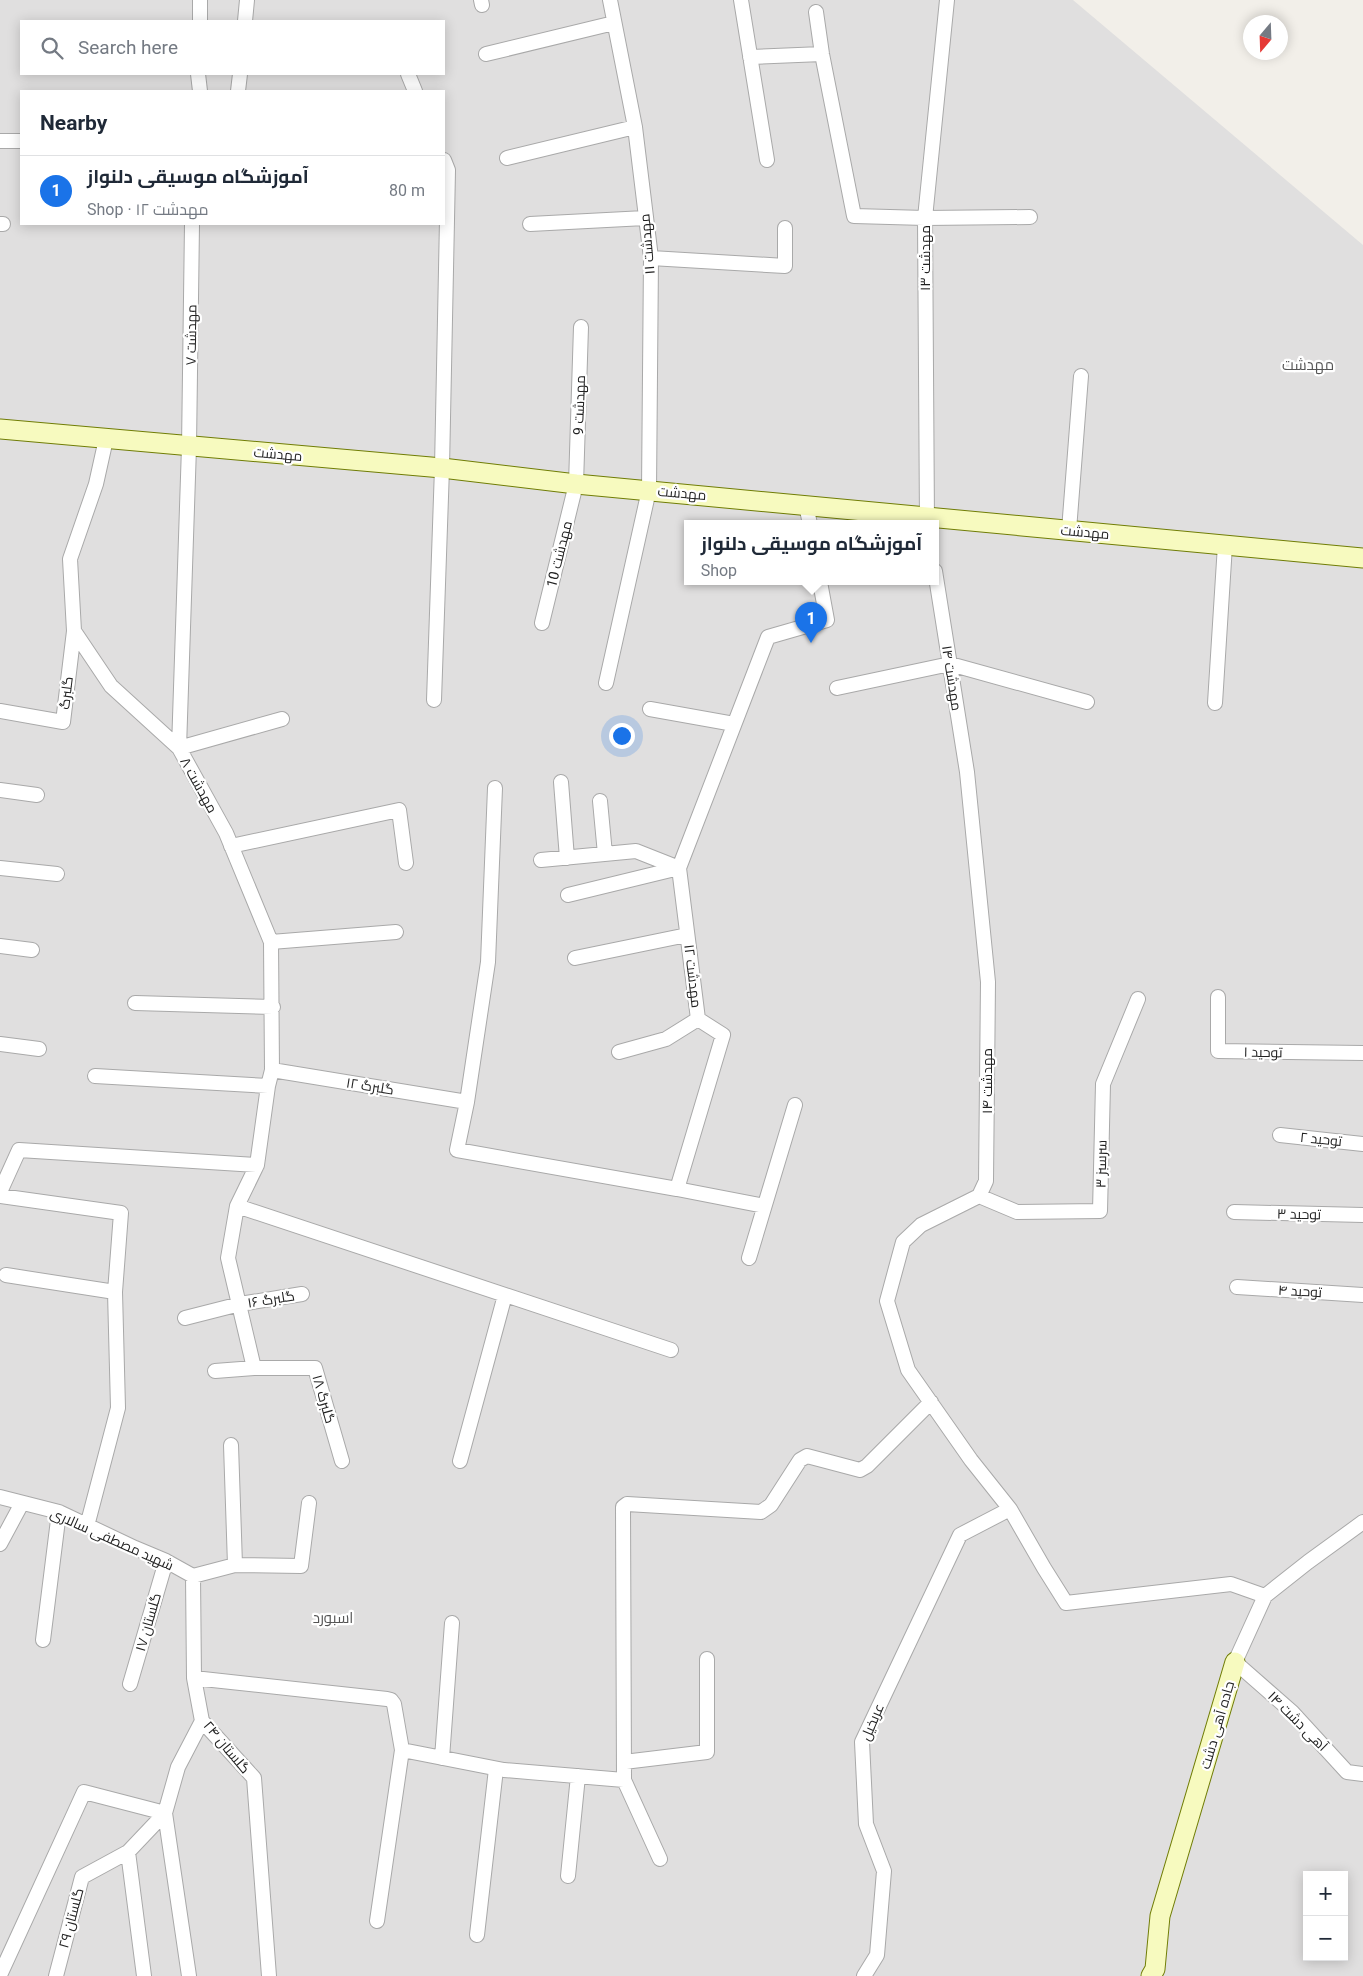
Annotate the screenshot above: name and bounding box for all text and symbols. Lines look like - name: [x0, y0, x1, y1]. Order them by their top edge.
- north arrow: [1243, 15, 1288, 60]
- search box: [20, 20, 445, 75]
- icon: search: [38, 34, 66, 62]
- text: Search here: [78, 36, 178, 59]
- text: Nearby: [40, 111, 107, 135]
- text: آموزشگاه موسیقی دلنواز: [87, 165, 309, 188]
- text: 1: [51, 181, 61, 200]
- text: 80 m: [389, 181, 425, 200]
- text: Shop · مهدشت ۱۲: [87, 200, 209, 219]
- street label: مهدشت ۱۱: [636, 213, 658, 275]
- street label: مهدشت ۱۳: [917, 225, 933, 291]
- street label: مهدشت ۷: [182, 304, 200, 366]
- district label: مهدشت: [1282, 356, 1334, 375]
- street label: مهدشت 9: [570, 375, 588, 435]
- street label: مهدشت: [253, 444, 303, 464]
- street label: مهدشت: [657, 483, 707, 503]
- street label: مهدشت 10: [543, 519, 575, 589]
- popup: [684, 520, 939, 585]
- street label: مهدشت: [1060, 522, 1110, 542]
- text: آموزشگاه موسیقی دلنواز: [701, 532, 922, 555]
- text: Shop: [701, 561, 737, 580]
- pin: 1: [795, 602, 827, 643]
- street label: مهدشت ۱۴: [939, 644, 965, 712]
- street label: گلبرگ: [56, 676, 76, 710]
- your location: [609, 723, 635, 749]
- street label: مهدشت ۸: [177, 754, 221, 816]
- street label: مهدشت ۱۲: [681, 943, 705, 1009]
- street label: توحید ۱: [1243, 1044, 1283, 1060]
- street label: مهدشت ۱۴: [979, 1048, 995, 1114]
- street label: گلبرگ ١٢: [345, 1074, 395, 1098]
- street label: توحید ۲: [1299, 1129, 1343, 1149]
- street label: سرسبز ۳: [1093, 1140, 1109, 1188]
- street label: توحید ۳: [1277, 1206, 1321, 1222]
- street label: توحید ۴: [1278, 1282, 1323, 1300]
- street label: گلبرگ ۱۶: [246, 1287, 296, 1311]
- street label: گلبرگ ۱۸: [309, 1373, 339, 1425]
- street label: شهید مصطفی سالاری: [48, 1505, 176, 1573]
- street label: گلستان ۱۷: [132, 1591, 164, 1653]
- district label: اسبورد: [313, 1609, 353, 1627]
- street label: جاده آهی دشت: [1197, 1679, 1237, 1771]
- street label: آهی دشت ۱۴: [1265, 1688, 1331, 1754]
- street label: عربخیل: [857, 1701, 887, 1743]
- street label: گلستان ۲۴: [200, 1718, 254, 1776]
- map controls: [1303, 1871, 1348, 1961]
- button: +: [1303, 1871, 1348, 1916]
- street label: گلستان ۲۹: [55, 1886, 87, 1950]
- button: −: [1303, 1916, 1348, 1961]

